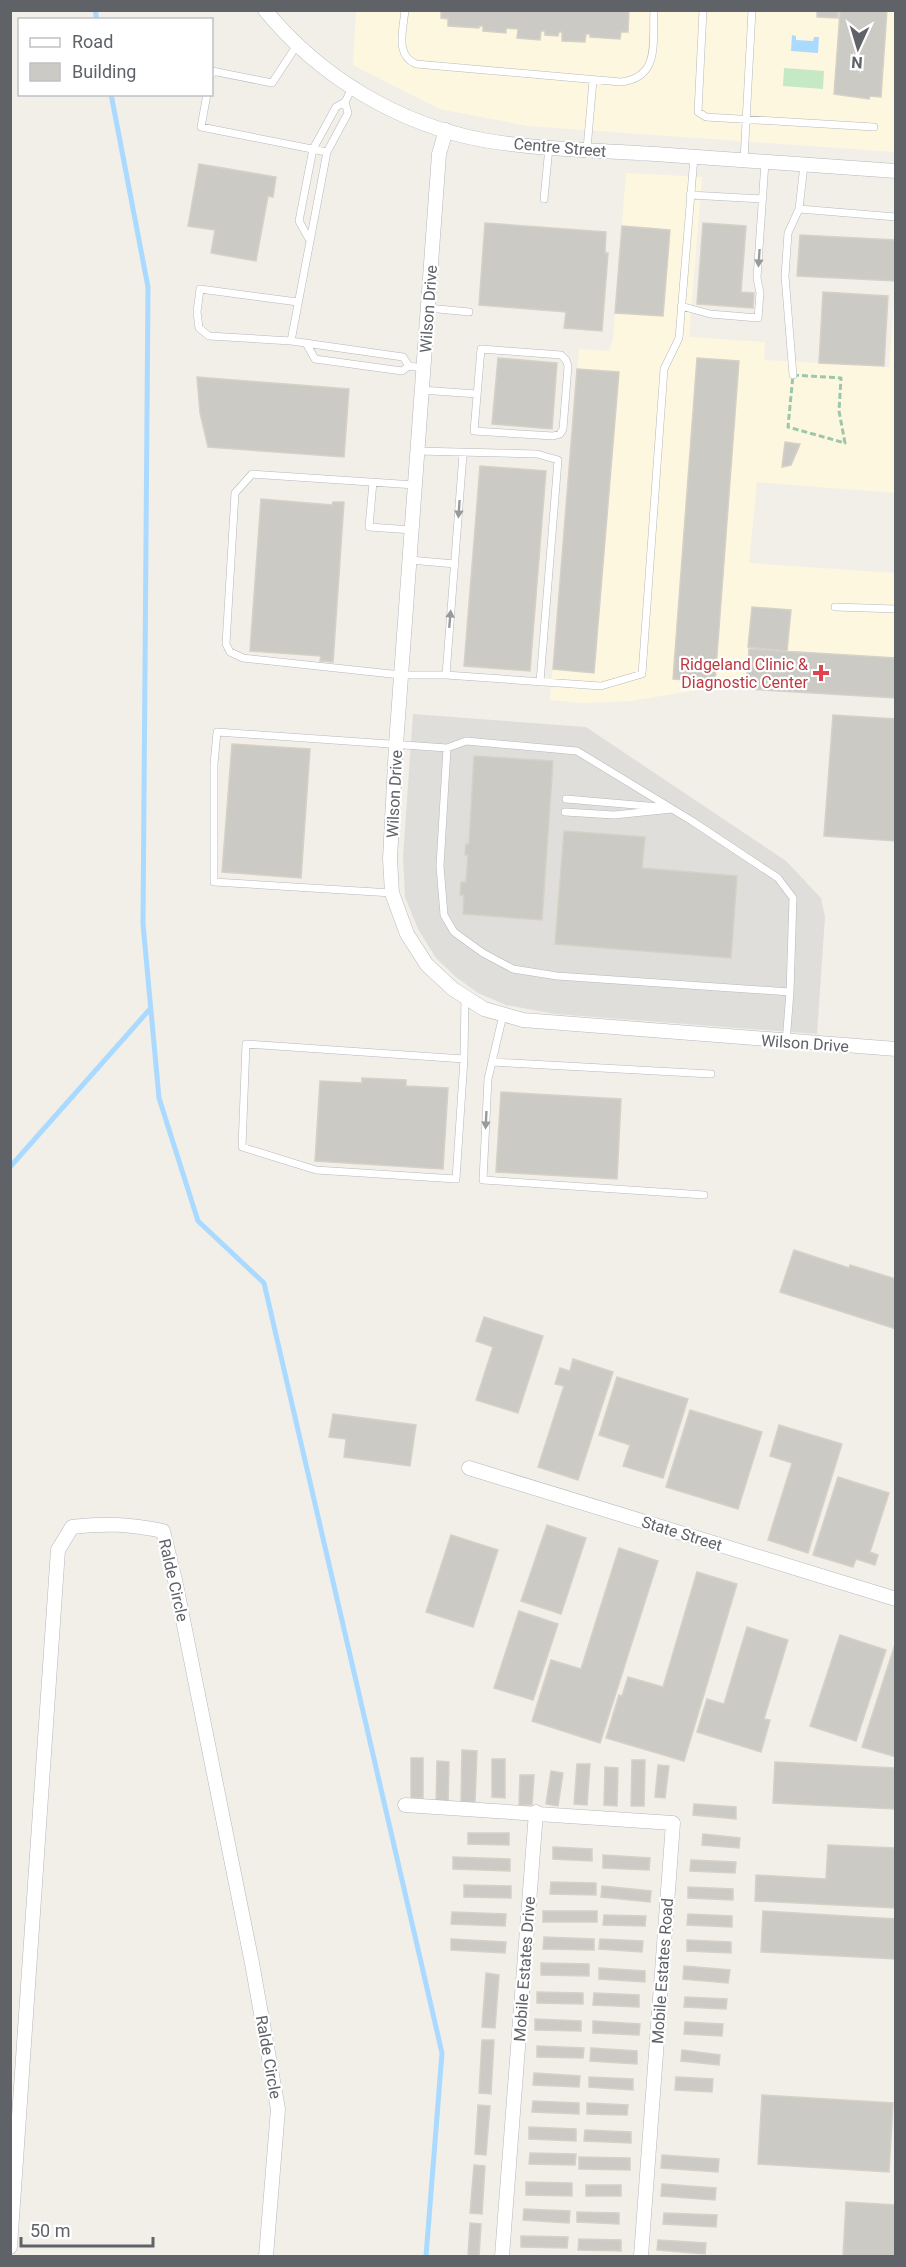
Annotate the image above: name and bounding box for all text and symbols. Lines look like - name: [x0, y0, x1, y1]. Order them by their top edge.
- legend: [18, 18, 213, 96]
- north arrow: [828, 18, 888, 78]
- text: Road: [72, 31, 113, 52]
- text: N: [851, 53, 863, 72]
- text: Building: [72, 61, 136, 82]
- street label: Centre Street: [513, 134, 607, 161]
- one-way arrow: [754, 248, 763, 267]
- street label: Wilson Drive: [416, 264, 441, 354]
- one-way arrow: [454, 499, 464, 518]
- one-way arrow: [445, 610, 455, 629]
- place label: Ridgeland Clinic & Diagnostic Center: [680, 655, 809, 692]
- marker: Ridgeland Clinic & Diagnostic Center: [812, 664, 830, 682]
- street label: Wilson Drive: [383, 750, 406, 839]
- street label: Wilson Drive: [760, 1031, 850, 1056]
- one-way arrow: [481, 1111, 490, 1130]
- street label: State Street: [639, 1512, 724, 1555]
- street label: Ralde Circle: [155, 1537, 192, 1623]
- street label: Mobile Estates Drive: [510, 1896, 539, 2042]
- street label: Mobile Estates Road: [648, 1897, 677, 2045]
- street label: Ralde Circle: [252, 2014, 285, 2100]
- scale bar: [21, 2210, 153, 2248]
- text: 50 m: [30, 2220, 70, 2241]

